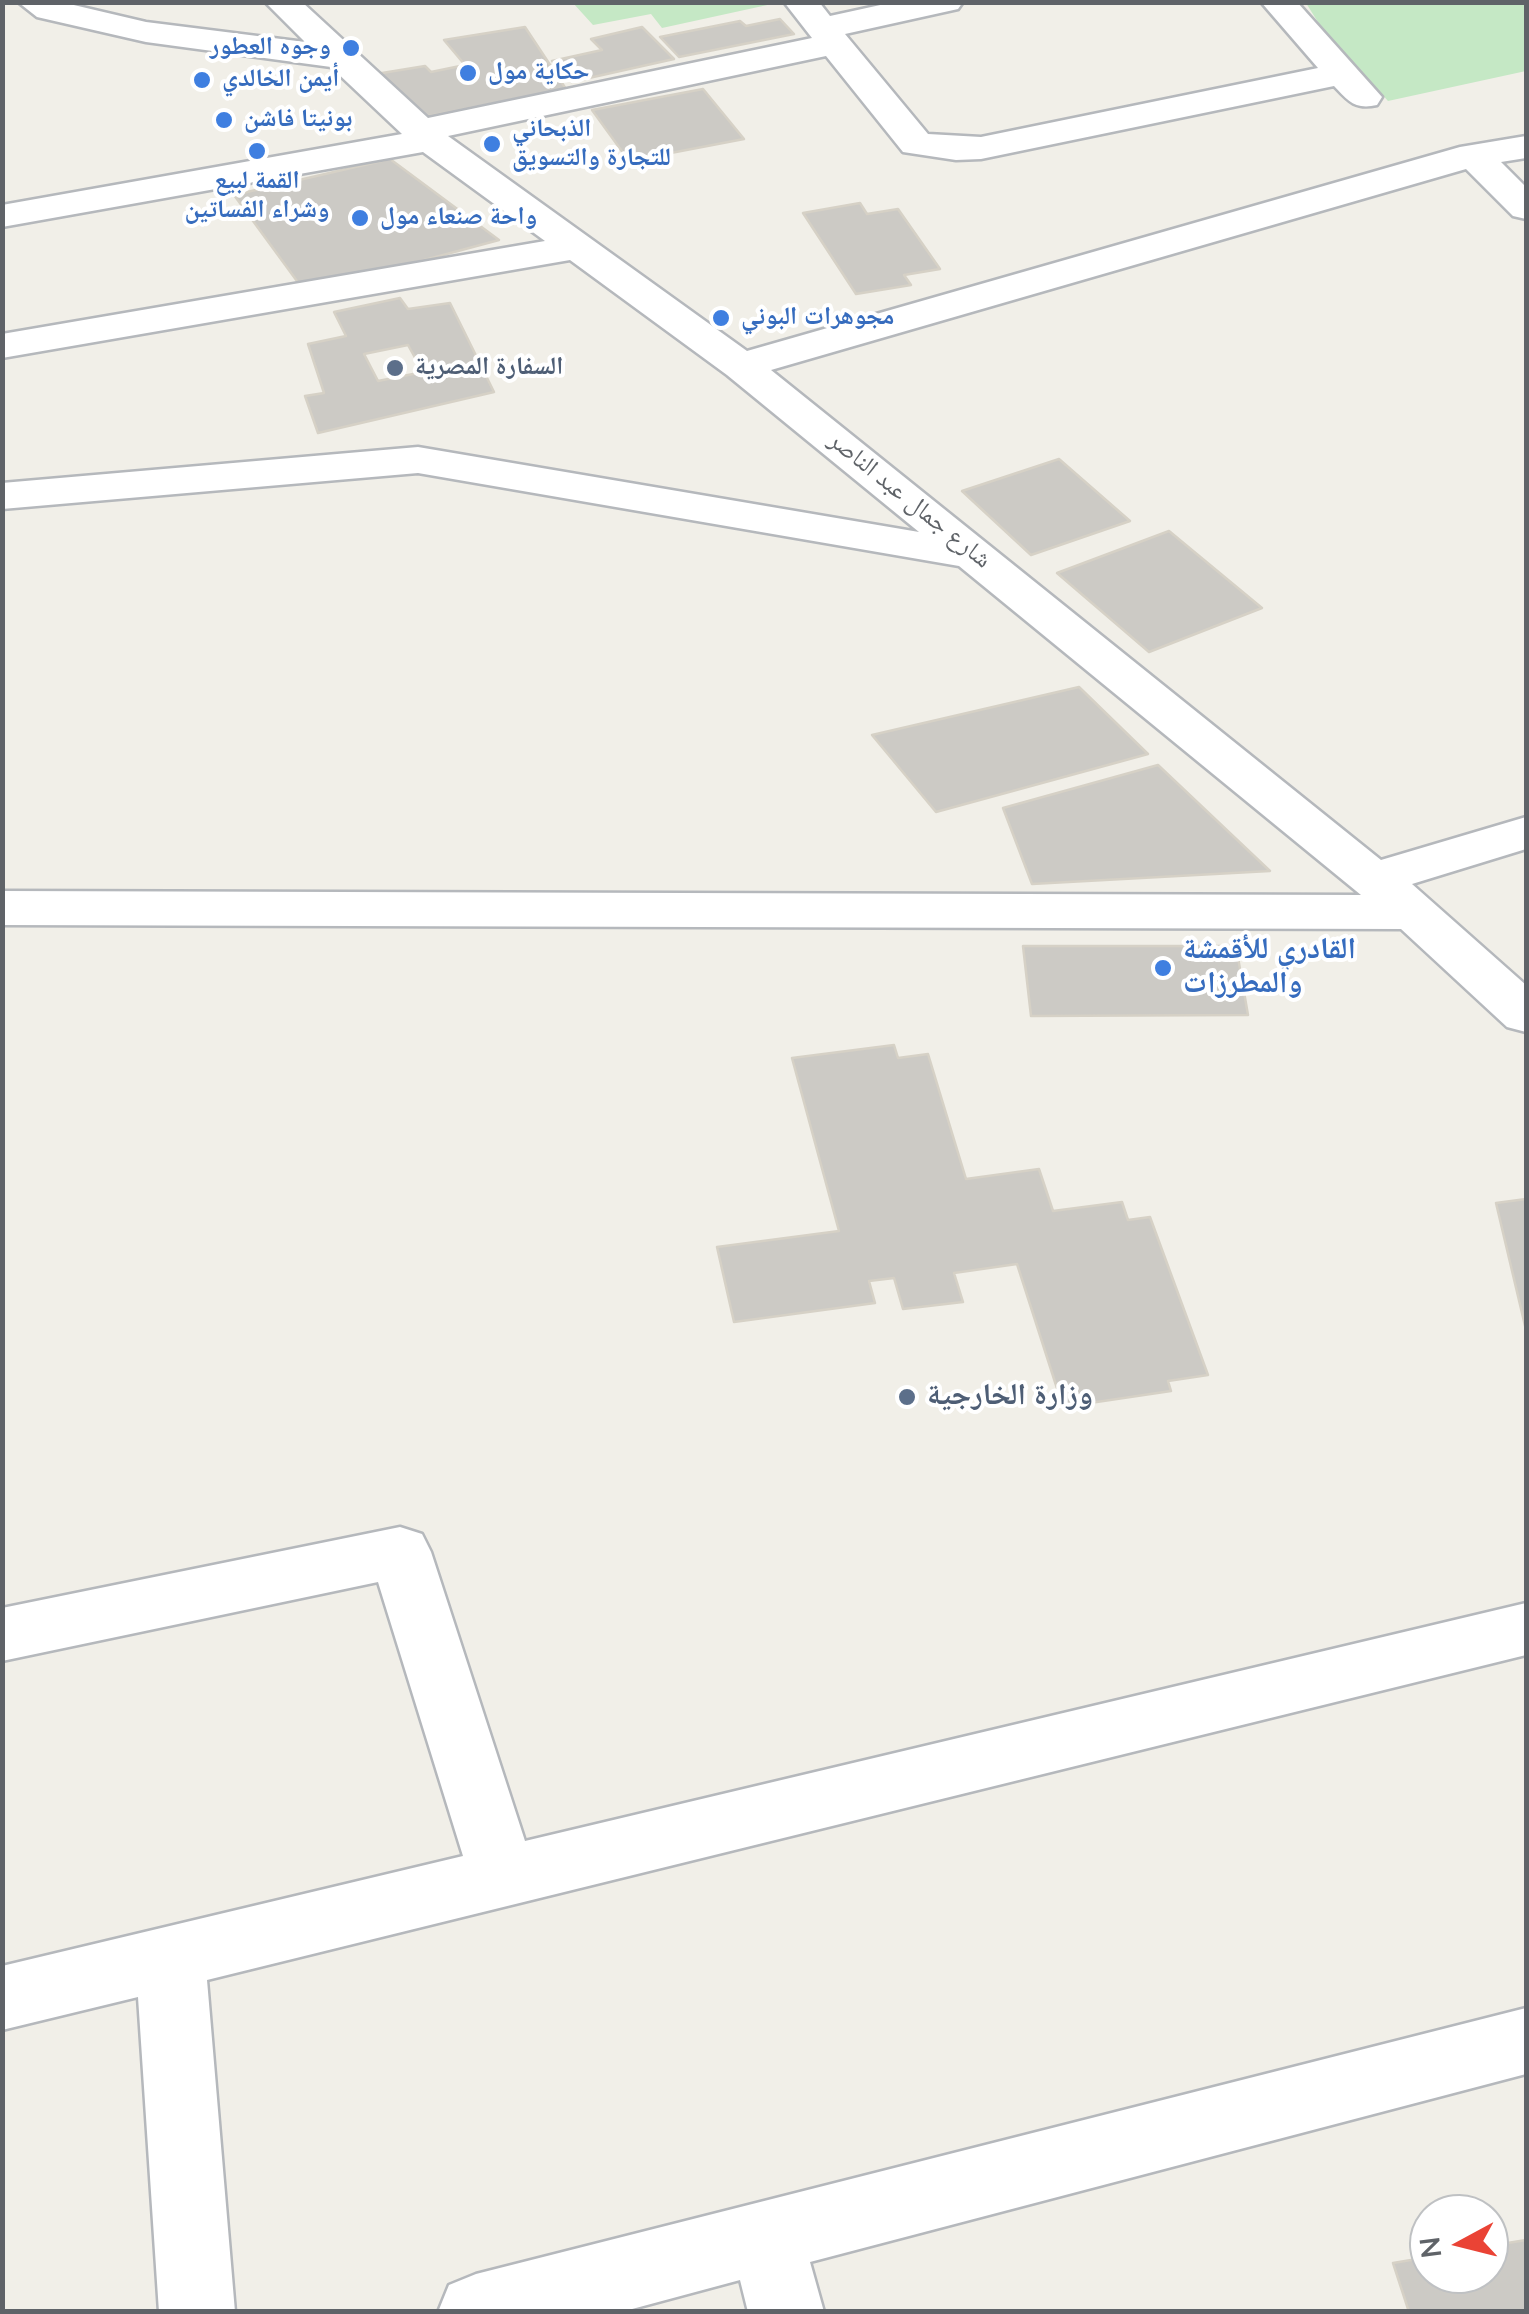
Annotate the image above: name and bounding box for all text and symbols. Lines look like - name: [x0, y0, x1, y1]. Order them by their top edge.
- place label: وجوه العطور: [210, 33, 331, 63]
- marker: وجوه العطور: [340, 37, 362, 59]
- place label: حكاية مول: [488, 58, 589, 88]
- marker: حكاية مول: [457, 62, 479, 84]
- place label: أيمن الخالدي: [222, 65, 339, 95]
- marker: أيمن الخالدي: [191, 69, 213, 91]
- place label: بونيتا فاشن: [244, 105, 352, 135]
- marker: بونيتا فاشن: [213, 109, 235, 131]
- place label: الذبحاني للتجارة والتسويق: [512, 115, 671, 174]
- marker: الذبحاني للتجارة والتسويق: [481, 133, 503, 155]
- marker: القمة لبيع وشراء الفساتين: [246, 140, 268, 162]
- place label: القمة لبيع وشراء الفساتين: [185, 167, 329, 226]
- place label: واحة صنعاء مول: [380, 203, 537, 233]
- marker: واحة صنعاء مول: [349, 207, 371, 229]
- place label: مجوهرات البوني: [741, 303, 894, 333]
- marker: مجوهرات البوني: [710, 307, 732, 329]
- place label: السفارة المصرية: [415, 353, 563, 383]
- marker: السفارة المصرية: [384, 357, 406, 379]
- street label: شارع جمال عبد الناصر: [822, 426, 996, 576]
- place label: القادري للأقمشة والمطرزات: [1183, 933, 1356, 1004]
- marker: القادري للأقمشة والمطرزات: [1152, 957, 1174, 979]
- place label: وزارة الخارجية: [927, 1379, 1093, 1415]
- marker: وزارة الخارجية: [896, 1386, 918, 1408]
- north arrow: [1409, 2194, 1509, 2294]
- text: N: [1411, 2235, 1451, 2260]

